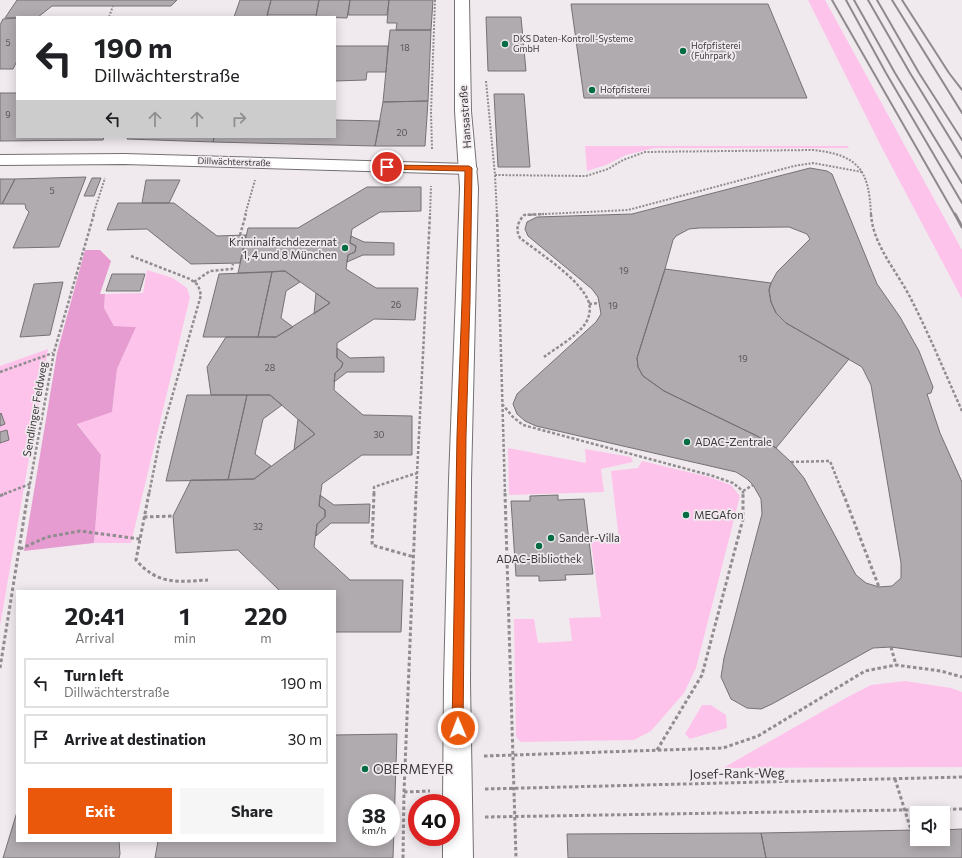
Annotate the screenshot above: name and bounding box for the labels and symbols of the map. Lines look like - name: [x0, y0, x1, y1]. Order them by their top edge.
- place label: DKS Daten-Kontroll-Systeme GmbH: [513, 33, 633, 54]
- house number: 5: [5, 37, 11, 48]
- marker: DKS Daten-Kontroll-Systeme GmbH: [500, 39, 510, 49]
- place label: Hofpfisterei (Fuhrpark): [691, 40, 741, 61]
- house number: 18: [400, 42, 410, 53]
- marker: Hofpfisterei (Fuhrpark): [678, 46, 688, 56]
- place label: Hofpfisterei: [600, 84, 650, 95]
- street label: Hansastraße: [456, 85, 473, 149]
- marker: Hofpfisterei: [587, 85, 597, 95]
- house number: 9: [5, 109, 11, 120]
- house number: 20: [397, 127, 408, 138]
- pin: [370, 150, 404, 184]
- street label: Dillwächterstraße: [197, 155, 271, 168]
- house number: 5: [49, 185, 55, 196]
- place label: Kriminalfachdezernat 1, 4 und 8 München: [229, 235, 337, 261]
- marker: Kriminalfachdezernat 1, 4 und 8 München: [340, 243, 350, 253]
- house number: 19: [619, 265, 629, 276]
- house number: 26: [391, 299, 401, 310]
- house number: 19: [608, 300, 618, 311]
- house number: 19: [738, 353, 748, 364]
- street label: Sendlinger Feldweg: [20, 360, 49, 458]
- house number: 28: [265, 362, 275, 373]
- house number: 30: [373, 429, 385, 440]
- place label: ADAC-Zentrale: [695, 435, 772, 448]
- marker: ADAC-Zentrale: [682, 437, 692, 447]
- place label: MEGAfon: [694, 508, 743, 521]
- marker: MEGAfon: [681, 510, 691, 520]
- house number: 32: [253, 521, 263, 532]
- place label: Sander-Villa: [559, 531, 620, 544]
- marker: Sander-Villa: [546, 533, 556, 543]
- marker: ADAC-Bibliothek: [534, 541, 544, 551]
- place label: ADAC-Bibliothek: [496, 552, 582, 565]
- position arrow: [437, 707, 479, 749]
- place label: OBERMEYER: [373, 761, 454, 777]
- marker: OBERMEYER: [360, 764, 370, 774]
- street label: Josef-Rank-Weg: [689, 764, 785, 782]
- speed limit sign: 40: [408, 794, 460, 846]

